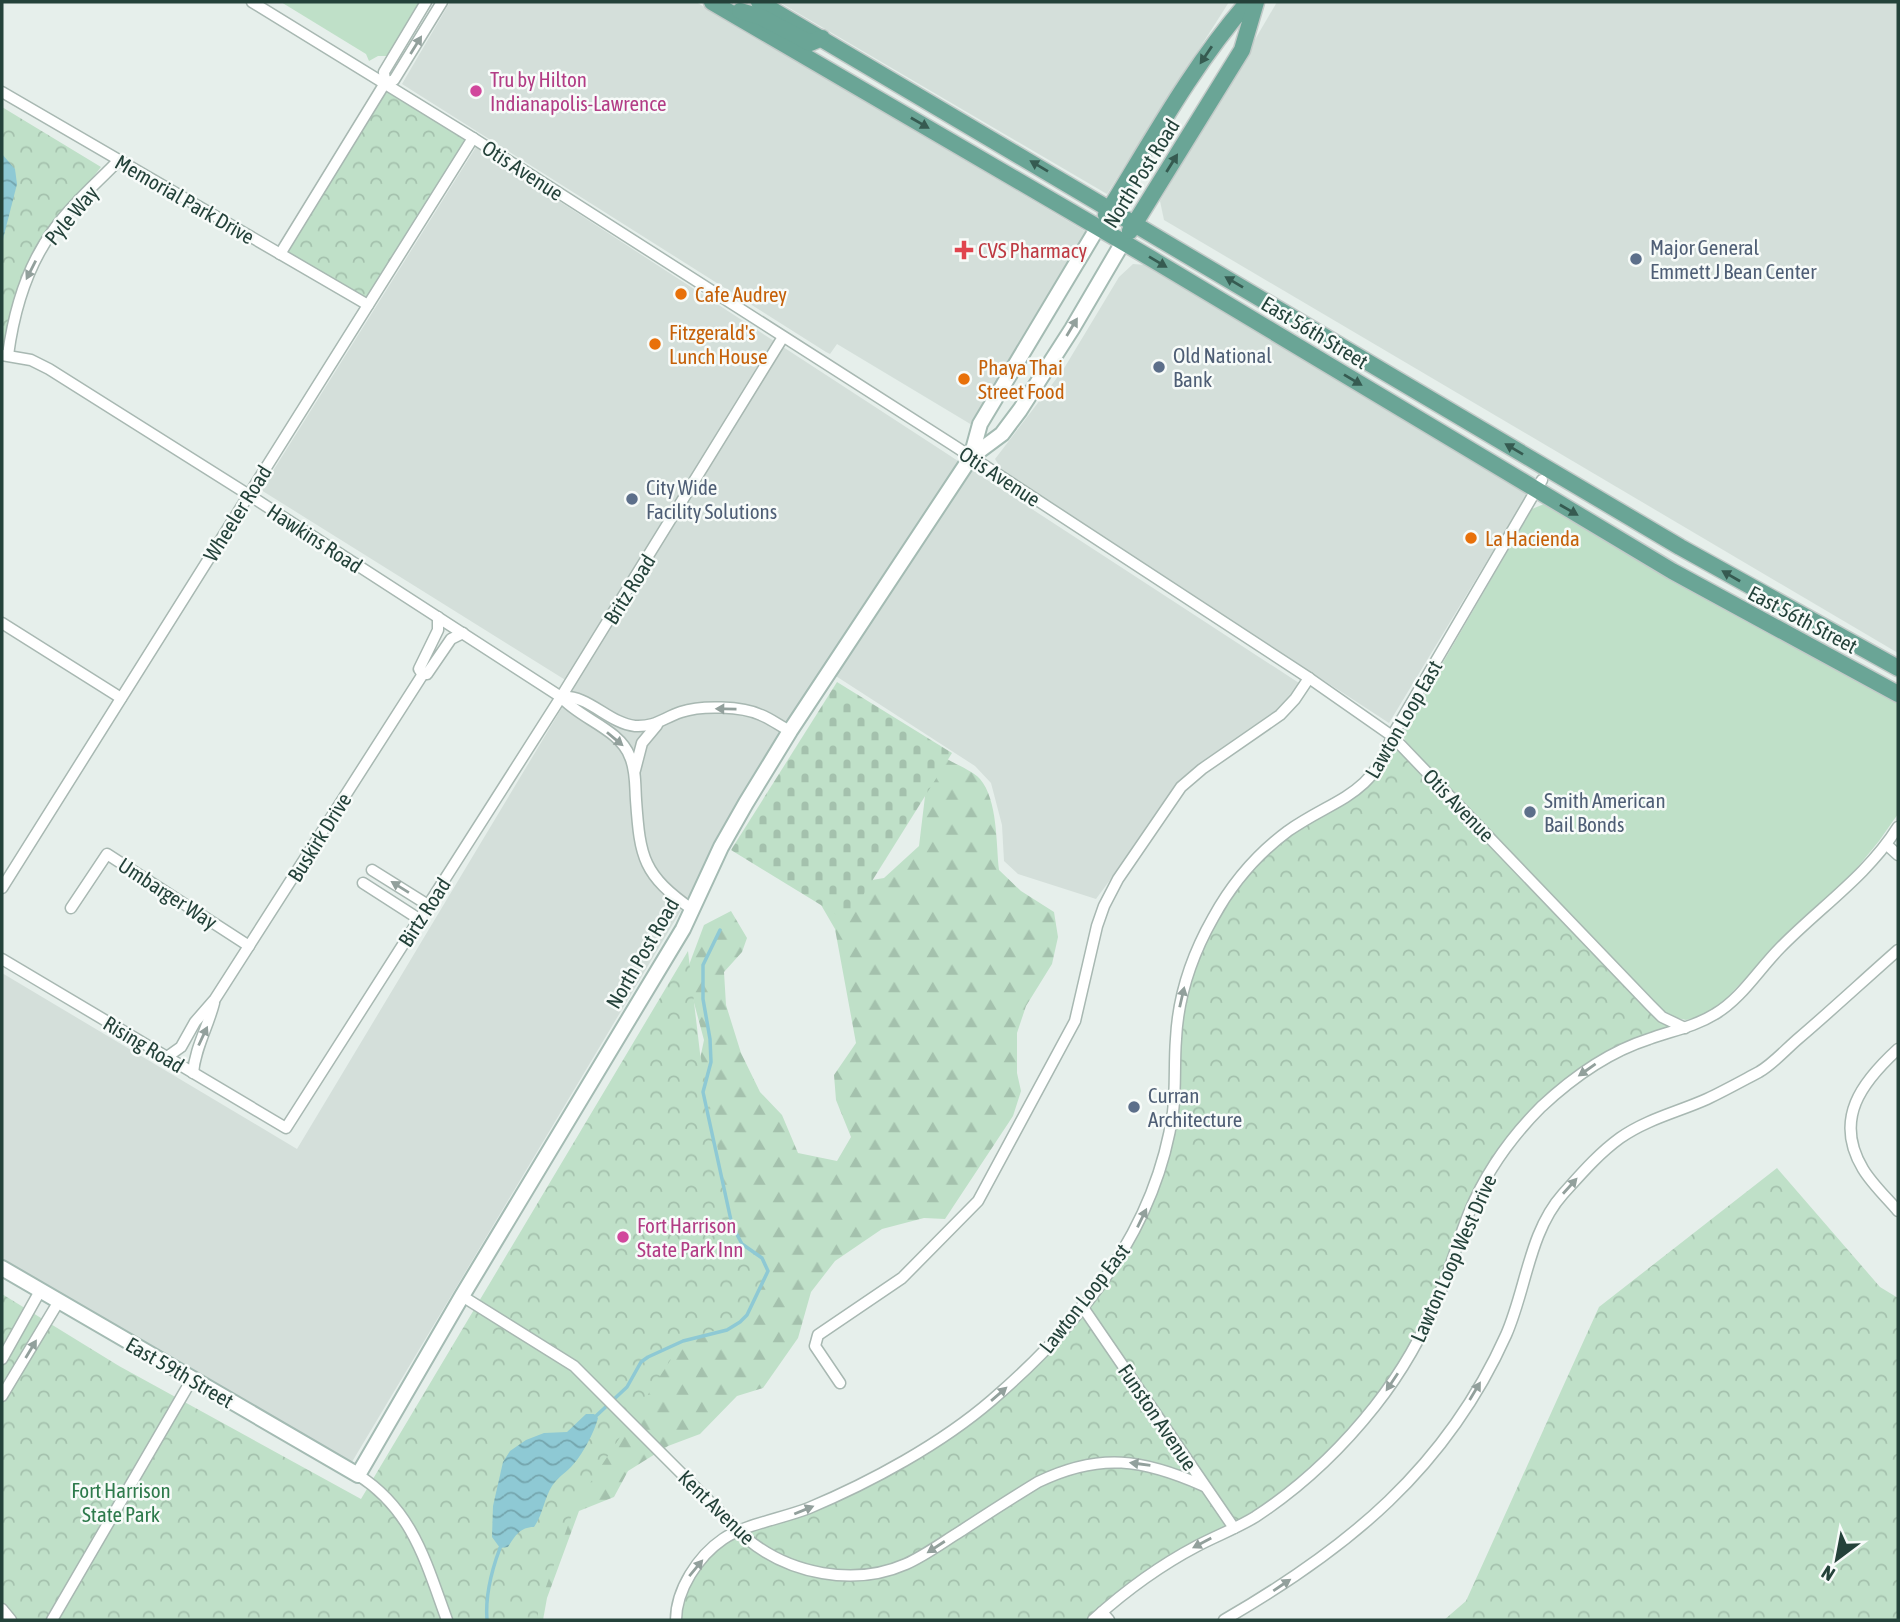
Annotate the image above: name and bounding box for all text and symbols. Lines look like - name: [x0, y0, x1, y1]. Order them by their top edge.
- one-way arrow: [409, 36, 422, 55]
- one-way arrow: [1199, 45, 1212, 65]
- place label: Tru by Hilton Indianapolis-Lawrence: [490, 67, 667, 115]
- marker: Tru by Hilton Indianapolis-Lawrence: [468, 83, 484, 99]
- street label: North Post Road: [1098, 114, 1184, 232]
- one-way arrow: [910, 116, 929, 129]
- street label: Otis Avenue: [478, 135, 568, 205]
- street label: Memorial Park Drive: [111, 149, 259, 249]
- one-way arrow: [1165, 153, 1178, 172]
- one-way arrow: [1029, 159, 1048, 172]
- street label: Pyle Way: [39, 180, 103, 249]
- place label: Major General Emmett J Bean Center: [1650, 235, 1817, 283]
- place label: CVS Pharmacy: [978, 238, 1088, 262]
- marker: CVS Pharmacy: [956, 242, 972, 258]
- marker: Major General Emmett J Bean Center: [1628, 251, 1644, 267]
- one-way arrow: [1149, 256, 1168, 269]
- one-way arrow: [25, 260, 36, 280]
- one-way arrow: [1225, 276, 1244, 288]
- place label: Cafe Audrey: [695, 282, 787, 306]
- marker: Cafe Audrey: [673, 286, 689, 302]
- street label: East 56th Street: [1257, 291, 1373, 373]
- one-way arrow: [1066, 318, 1079, 337]
- place label: Fitzgerald's Lunch House: [669, 320, 767, 368]
- marker: Fitzgerald's Lunch House: [647, 336, 663, 352]
- place label: Old National Bank: [1173, 343, 1272, 391]
- place label: Phaya Thai Street Food: [978, 355, 1065, 403]
- marker: Old National Bank: [1151, 359, 1167, 375]
- marker: Phaya Thai Street Food: [956, 371, 972, 387]
- one-way arrow: [1343, 374, 1363, 386]
- street label: Otis Avenue: [955, 441, 1045, 511]
- one-way arrow: [1504, 442, 1524, 455]
- street label: Wheeler Road: [198, 461, 276, 565]
- place label: City Wide Facility Solutions: [646, 475, 777, 523]
- marker: City Wide Facility Solutions: [624, 491, 640, 507]
- street label: Hawkins Road: [263, 498, 367, 578]
- one-way arrow: [1559, 504, 1578, 516]
- place label: La Hacienda: [1485, 526, 1580, 550]
- marker: La Hacienda: [1463, 530, 1479, 546]
- street label: Britz Road: [598, 550, 660, 628]
- one-way arrow: [1722, 570, 1741, 582]
- street label: East 56th Street: [1744, 580, 1862, 658]
- street label: Lawton Loop East: [1360, 656, 1446, 782]
- one-way arrow: [715, 703, 737, 715]
- one-way arrow: [605, 731, 623, 746]
- street label: Otis Avenue: [1419, 764, 1499, 846]
- street label: Buskirk Drive: [282, 788, 356, 886]
- place label: Smith American Bail Bonds: [1544, 788, 1666, 836]
- marker: Smith American Bail Bonds: [1522, 804, 1538, 820]
- street label: Umbarger Way: [114, 852, 222, 934]
- street label: Birtz Road: [393, 873, 455, 951]
- one-way arrow: [390, 881, 410, 894]
- street label: North Post Road: [601, 893, 683, 1013]
- one-way arrow: [1177, 985, 1188, 1007]
- street label: Rising Road: [99, 1011, 189, 1077]
- one-way arrow: [197, 1026, 209, 1046]
- one-way arrow: [1578, 1063, 1596, 1077]
- place label: Curran Architecture: [1148, 1083, 1242, 1131]
- marker: Curran Architecture: [1126, 1099, 1142, 1115]
- street label: Lawton Loop West Drive: [1405, 1170, 1501, 1346]
- one-way arrow: [1562, 1177, 1578, 1195]
- one-way arrow: [1136, 1208, 1147, 1228]
- place label: Fort Harrison State Park Inn: [637, 1213, 744, 1261]
- marker: Fort Harrison State Park Inn: [615, 1229, 631, 1245]
- street label: Lawton Loop East: [1034, 1239, 1134, 1357]
- street label: East 59th Street: [122, 1332, 238, 1412]
- one-way arrow: [25, 1339, 37, 1358]
- street label: Funston Avenue: [1114, 1359, 1202, 1475]
- one-way arrow: [1385, 1373, 1399, 1391]
- one-way arrow: [1469, 1381, 1481, 1400]
- one-way arrow: [990, 1386, 1008, 1402]
- one-way arrow: [1129, 1459, 1151, 1470]
- street label: Kent Avenue: [674, 1465, 760, 1549]
- park label: Fort Harrison State Park: [71, 1478, 171, 1526]
- one-way arrow: [794, 1504, 815, 1515]
- north arrow: [1802, 1524, 1872, 1594]
- one-way arrow: [1193, 1537, 1212, 1549]
- one-way arrow: [926, 1540, 945, 1553]
- one-way arrow: [688, 1559, 703, 1576]
- text: N: [1817, 1561, 1839, 1586]
- one-way arrow: [1273, 1578, 1291, 1592]

